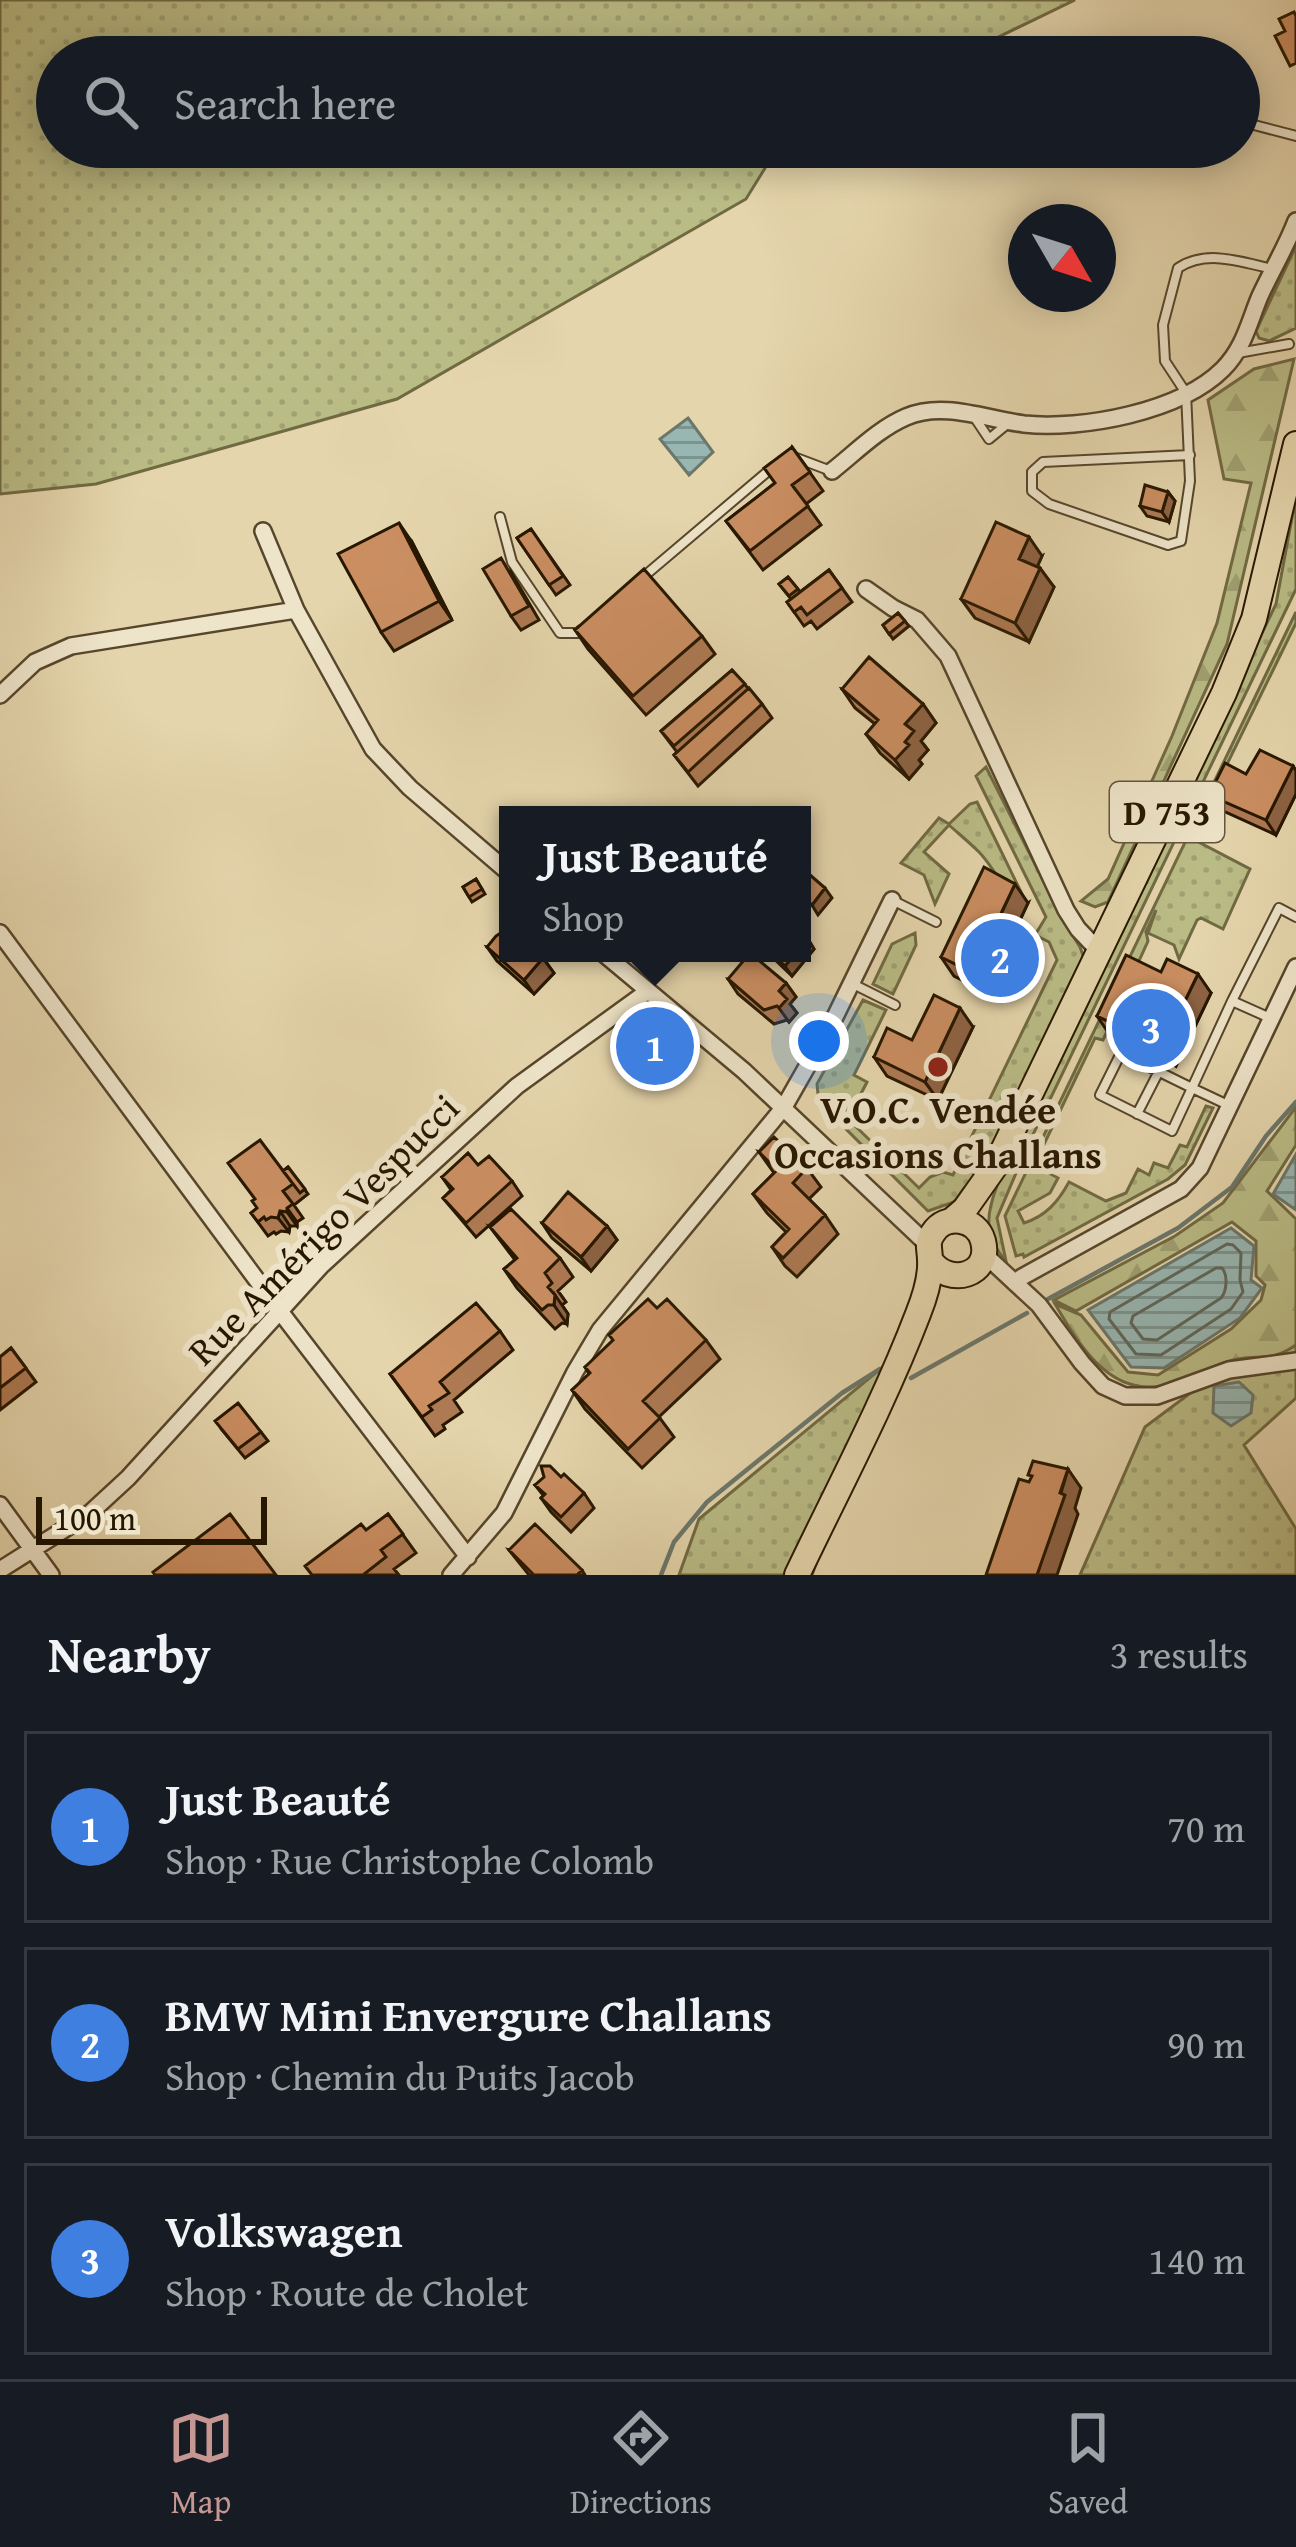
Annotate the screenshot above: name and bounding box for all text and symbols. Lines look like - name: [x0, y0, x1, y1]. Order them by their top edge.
- search box: [36, 36, 1260, 168]
- icon: search: [78, 69, 144, 135]
- text: Search here: [174, 70, 396, 135]
- north arrow: [1008, 204, 1116, 312]
- road number: D 753: [1110, 782, 1224, 842]
- popup: [499, 806, 811, 962]
- text: Just Beauté: [542, 823, 768, 888]
- text: Shop: [542, 888, 624, 945]
- pin: 2: [961, 913, 1039, 1003]
- pin: 3: [1112, 983, 1190, 1073]
- pin: 1: [616, 1001, 694, 1091]
- your location: [789, 1011, 849, 1071]
- marker: V.O.C. Vendée Occasions Challans: [925, 1054, 951, 1080]
- street label: Rue Amérigo Vespucci: [174, 1080, 471, 1377]
- place label: V.O.C. Vendée Occasions Challans: [774, 1080, 1102, 1182]
- scale bar: [36, 1491, 267, 1544]
- text: 100 m: [54, 1494, 136, 1542]
- text: Nearby: [48, 1616, 211, 1691]
- text: 3 results: [1110, 1625, 1248, 1682]
- text: Just Beauté: [165, 1766, 391, 1831]
- text: 1: [80, 1799, 100, 1856]
- text: 70 m: [1167, 1799, 1245, 1856]
- text: Shop · Rue Christophe Colomb: [165, 1831, 654, 1888]
- text: BMW Mini Envergure Challans: [165, 1982, 772, 2047]
- text: 2: [80, 2015, 100, 2072]
- text: 90 m: [1167, 2015, 1245, 2072]
- text: Shop · Chemin du Puits Jacob: [165, 2047, 635, 2104]
- text: Volkswagen: [165, 2198, 403, 2263]
- text: 3: [80, 2231, 100, 2288]
- text: 140 m: [1148, 2231, 1245, 2288]
- text: Shop · Route de Cholet: [165, 2263, 528, 2320]
- tab: Map: [168, 2405, 234, 2525]
- tab: Directions: [570, 2405, 712, 2525]
- tab: Saved: [1048, 2405, 1128, 2525]

